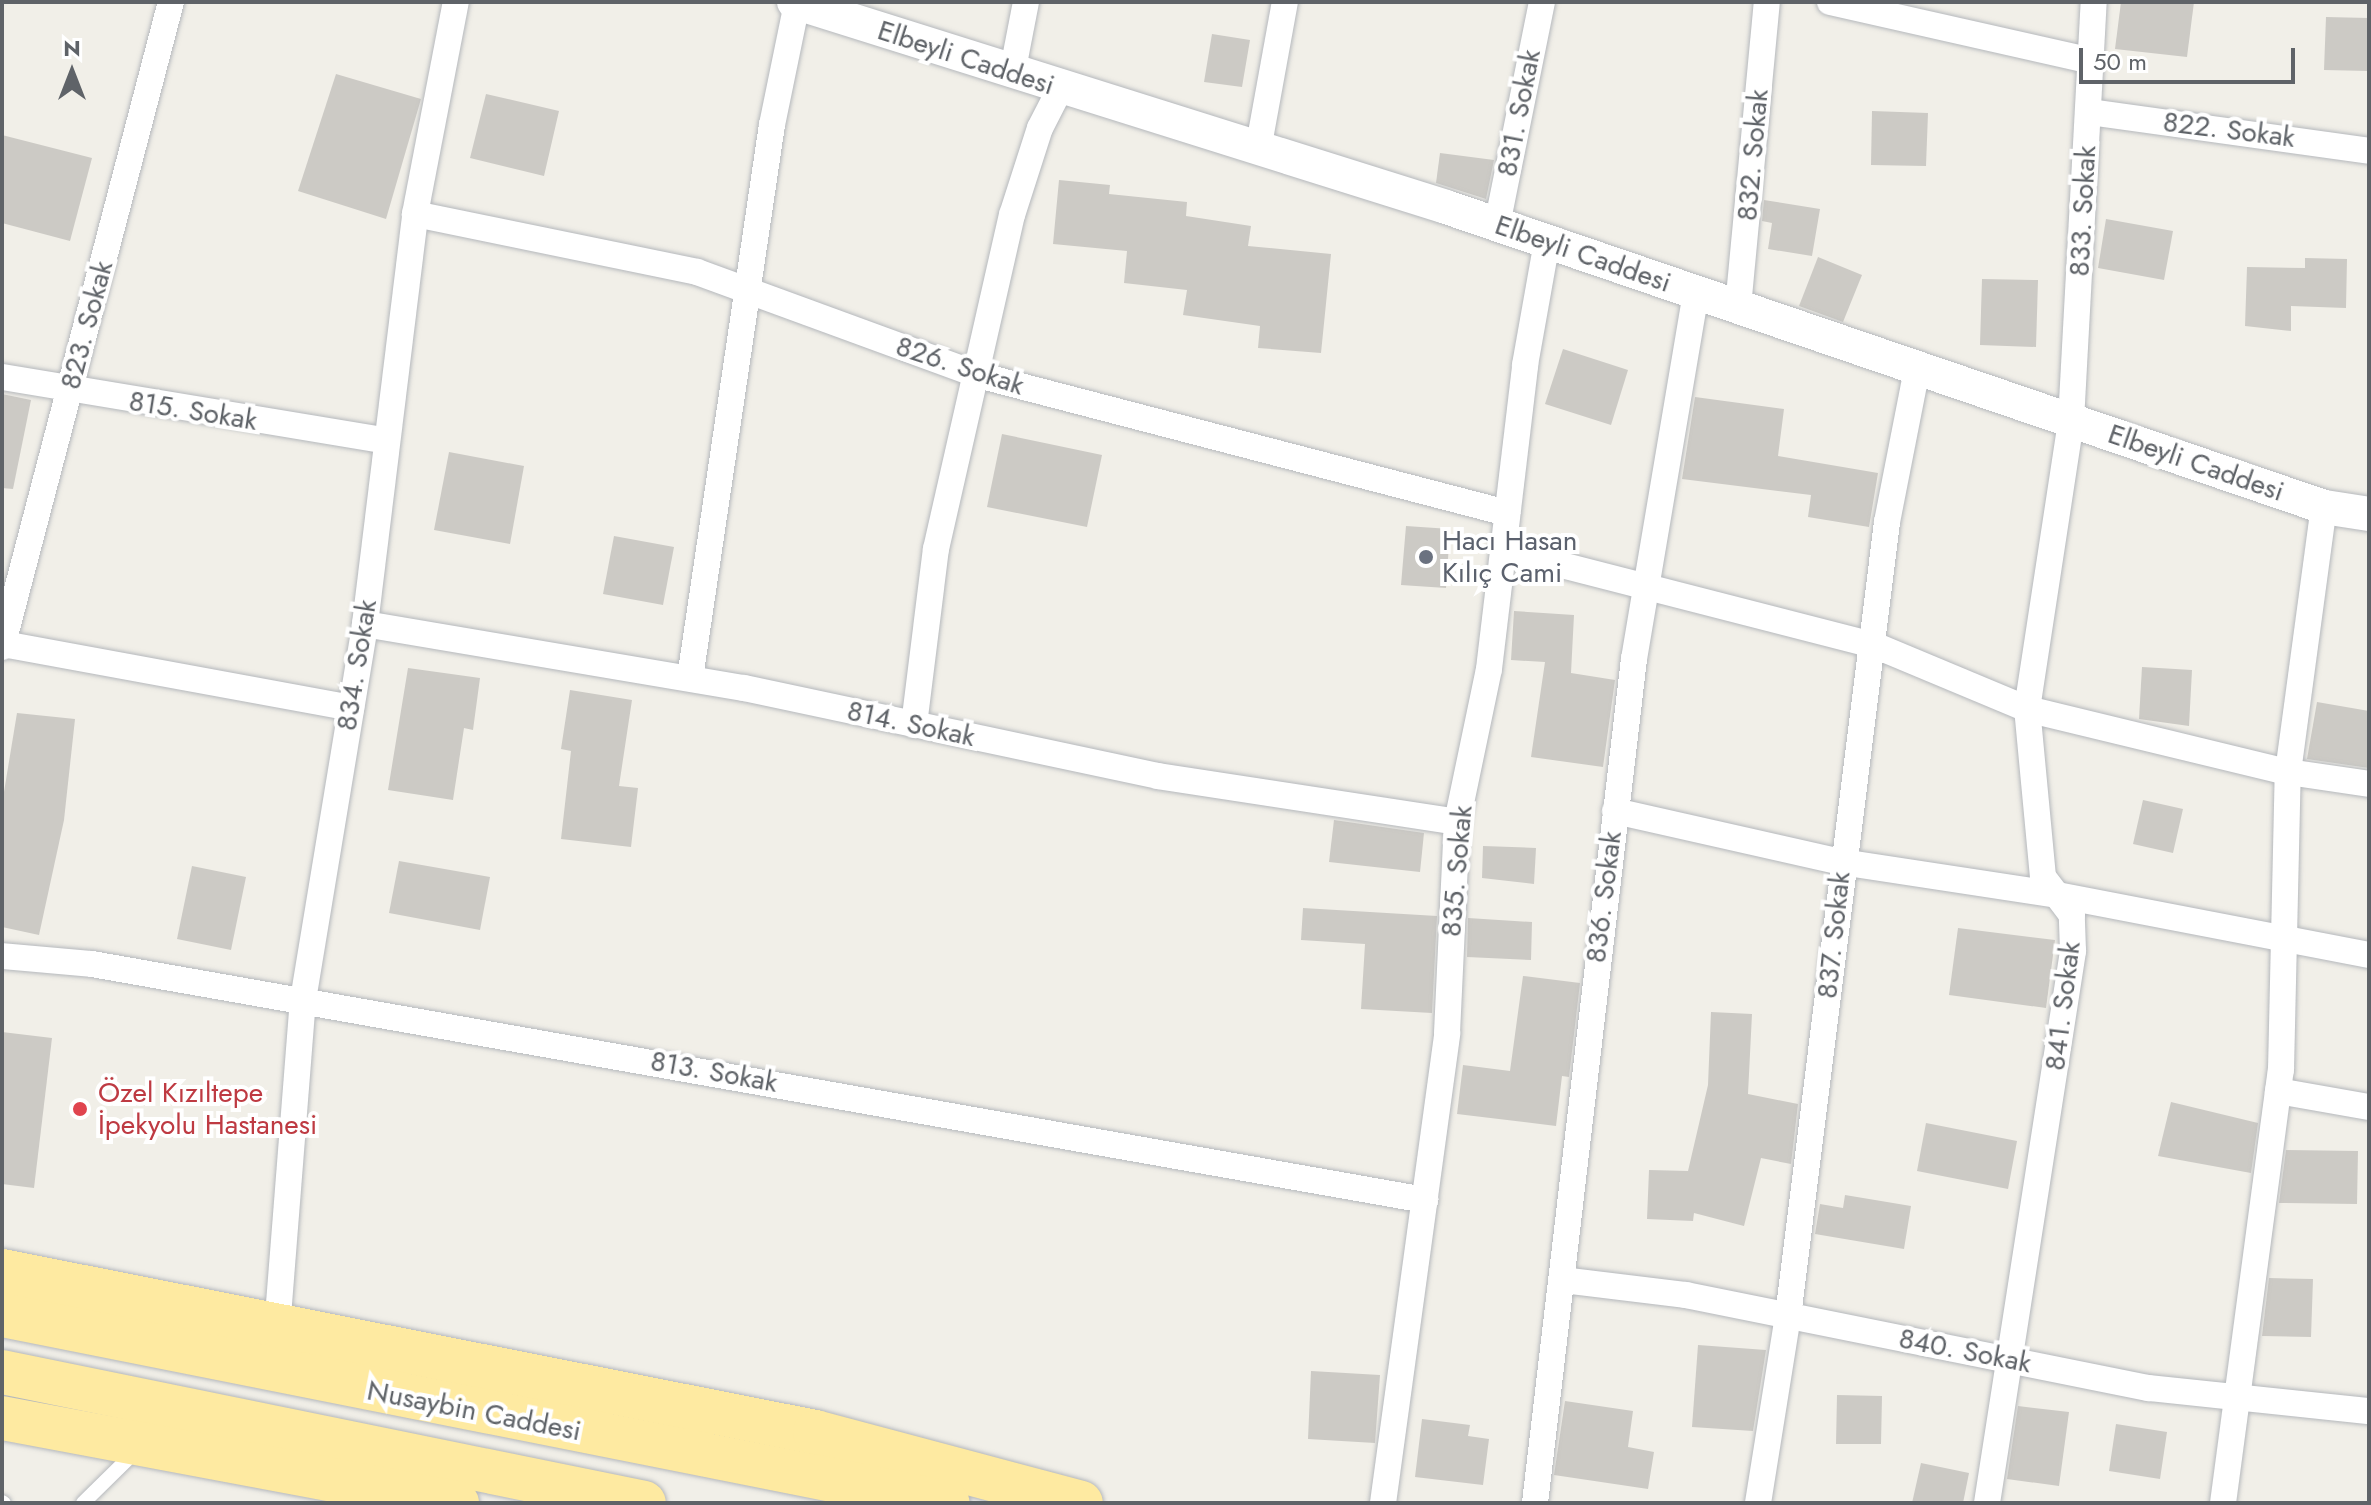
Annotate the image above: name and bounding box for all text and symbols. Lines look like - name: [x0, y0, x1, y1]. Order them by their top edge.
- street label: Elbeyli Caddesi: [873, 14, 1059, 102]
- north arrow: [32, 32, 112, 112]
- text: N: [63, 32, 81, 64]
- scale bar: [2083, 32, 2299, 82]
- text: 50 m: [2093, 44, 2147, 79]
- street label: 831. Sokak: [1490, 47, 1548, 179]
- street label: 832. Sokak: [1731, 88, 1775, 222]
- street label: 822. Sokak: [2161, 105, 2297, 155]
- street label: 833. Sokak: [2063, 145, 2103, 277]
- street label: Elbeyli Caddesi: [1491, 208, 1675, 300]
- street label: 823. Sokak: [54, 257, 120, 393]
- street label: 826. Sokak: [892, 329, 1028, 403]
- street label: 815. Sokak: [127, 384, 259, 438]
- street label: Elbeyli Caddesi: [2104, 417, 2288, 509]
- place label: Hacı Hasan Kılıç Cami: [1442, 524, 1577, 590]
- marker: Hacı Hasan Kılıç Cami: [1417, 548, 1435, 566]
- street label: 834. Sokak: [330, 597, 384, 733]
- street label: 814. Sokak: [844, 694, 978, 754]
- street label: 835. Sokak: [1435, 804, 1479, 938]
- street label: 836. Sokak: [1579, 829, 1629, 965]
- street label: 837. Sokak: [1811, 870, 1857, 1000]
- street label: 841. Sokak: [2038, 940, 2088, 1072]
- street label: 813. Sokak: [648, 1044, 780, 1100]
- place label: Özel Kızıltepe İpekyolu Hastanesi: [98, 1076, 317, 1142]
- marker: Özel Kızıltepe İpekyolu Hastanesi: [69, 1098, 91, 1120]
- street label: 840. Sokak: [1896, 1322, 2034, 1380]
- street label: Nusaybin Caddesi: [364, 1374, 584, 1448]

